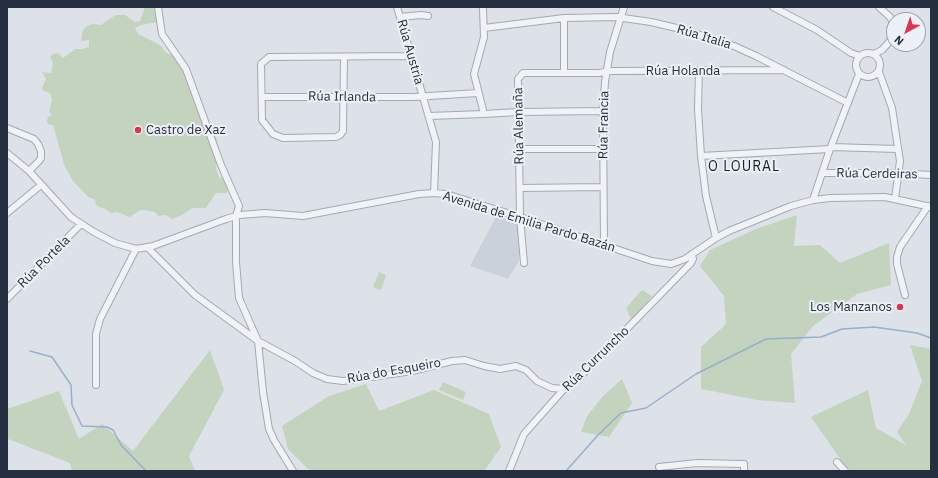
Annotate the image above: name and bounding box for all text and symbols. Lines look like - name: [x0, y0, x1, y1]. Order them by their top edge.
- north arrow: [886, 12, 926, 52]
- street label: Rúa Austria: [393, 18, 427, 86]
- street label: Rúa Italia: [675, 21, 733, 53]
- text: N: [891, 33, 906, 48]
- street label: Rúa Holanda: [646, 63, 720, 79]
- street label: Rúa Alemaña: [511, 87, 527, 165]
- street label: Rúa Irlanda: [308, 89, 376, 105]
- street label: Rúa Francia: [596, 91, 612, 159]
- place label: Castro de Xaz: [146, 122, 225, 138]
- marker: Castro de Xaz: [133, 125, 143, 135]
- district label: O LOURAL: [708, 159, 780, 175]
- street label: Rúa Cerdeiras: [836, 165, 918, 183]
- street label: Avenida de Emilia Pardo Bazán: [441, 188, 617, 256]
- street label: Rúa Portela: [15, 233, 73, 291]
- place label: Los Manzanos: [810, 299, 892, 315]
- marker: Los Manzanos: [895, 302, 905, 312]
- street label: Rúa Curruncho: [559, 323, 633, 395]
- street label: Rúa do Esqueiro: [346, 355, 442, 387]

